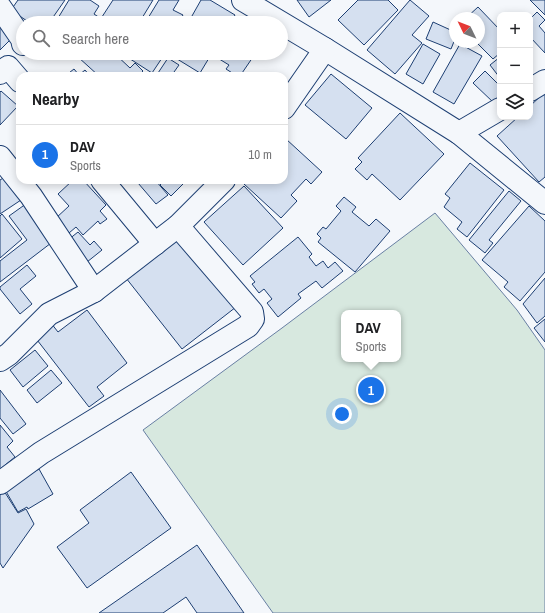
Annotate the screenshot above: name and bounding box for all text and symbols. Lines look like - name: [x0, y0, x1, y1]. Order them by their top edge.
- north arrow: [449, 12, 485, 48]
- map controls: [497, 12, 533, 120]
- button: +: [497, 12, 533, 48]
- search box: [16, 16, 288, 60]
- icon: search: [30, 27, 52, 49]
- text: Search here: [62, 28, 129, 49]
- button: −: [497, 48, 533, 84]
- button: layers: [497, 84, 533, 120]
- text: Nearby: [32, 87, 79, 110]
- text: DAV: [70, 136, 95, 157]
- text: 1: [42, 146, 48, 163]
- text: 10 m: [248, 146, 272, 163]
- text: Sports: [70, 157, 101, 174]
- popup: [341, 310, 401, 362]
- text: DAV: [356, 317, 381, 338]
- text: Sports: [356, 338, 386, 355]
- pin: 1: [358, 375, 384, 405]
- your location: [332, 404, 352, 424]

